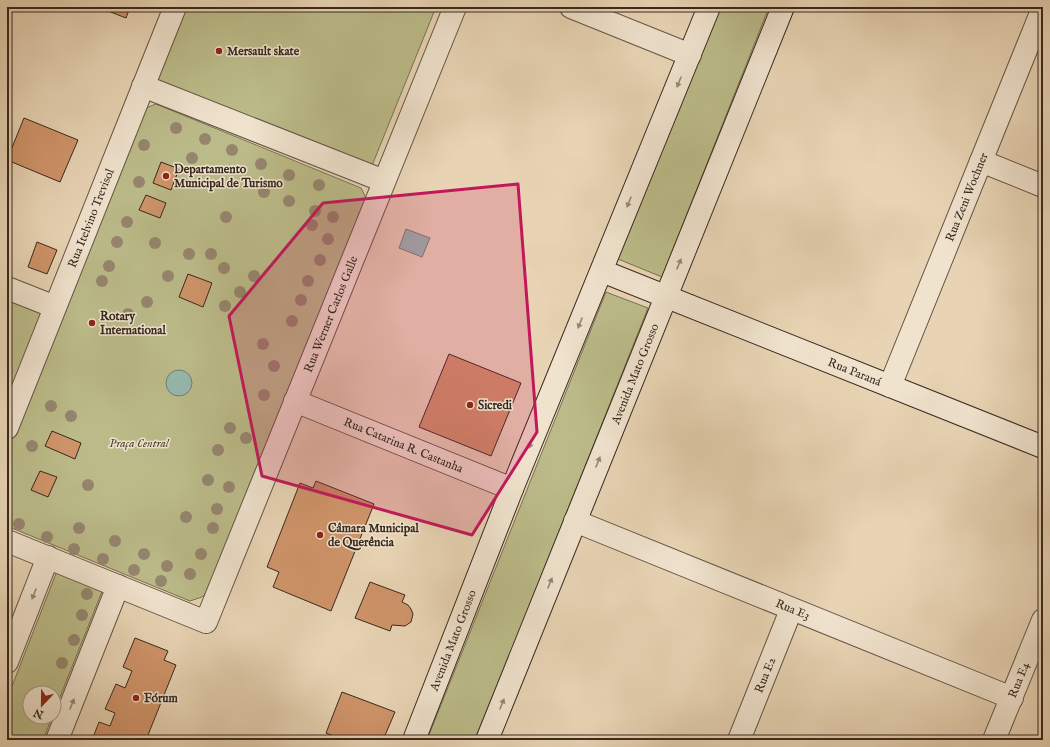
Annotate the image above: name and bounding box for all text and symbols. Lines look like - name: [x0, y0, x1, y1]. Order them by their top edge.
- place label: Mersault skate: [227, 44, 300, 59]
- marker: Mersault skate: [214, 46, 224, 56]
- one-way arrow: [675, 77, 681, 89]
- street label: Rua Zeni Wochner: [942, 150, 992, 244]
- place label: Departamento Municipal de Turismo: [174, 162, 283, 192]
- street label: Rua Itelvino Trevisol: [65, 166, 118, 270]
- marker: Departamento Municipal de Turismo: [161, 171, 171, 181]
- one-way arrow: [626, 197, 632, 209]
- street label: Rua Werner Carlos Galle: [301, 253, 362, 375]
- one-way arrow: [675, 258, 682, 270]
- place label: Rotary International: [100, 309, 166, 338]
- one-way arrow: [577, 317, 583, 329]
- marker: Rotary International: [87, 318, 97, 328]
- street label: Avenida Mato Grosso: [608, 321, 663, 427]
- street label: Rua Paraná: [825, 355, 884, 390]
- place label: Sicredi: [478, 398, 513, 413]
- marker: Sicredi: [465, 400, 475, 410]
- street label: Rua Catarina R. Castanha: [341, 414, 466, 477]
- park label: Praça Central: [109, 436, 170, 451]
- one-way arrow: [528, 438, 534, 449]
- one-way arrow: [596, 456, 602, 468]
- place label: Câmara Municipal de Querência: [328, 521, 419, 551]
- marker: Câmara Municipal de Querência: [315, 530, 325, 540]
- one-way arrow: [547, 576, 553, 588]
- street label: Avenida Mato Grosso: [426, 587, 480, 694]
- one-way arrow: [31, 588, 37, 599]
- street label: Rua E3: [773, 596, 812, 623]
- street label: Rua E2: [752, 655, 779, 695]
- street label: Rua E4: [1005, 660, 1033, 700]
- north arrow: [22, 685, 62, 725]
- place label: Fórum: [144, 691, 179, 706]
- marker: Fórum: [131, 693, 141, 703]
- one-way arrow: [69, 697, 75, 709]
- one-way arrow: [499, 697, 505, 709]
- text: N: [31, 705, 47, 722]

